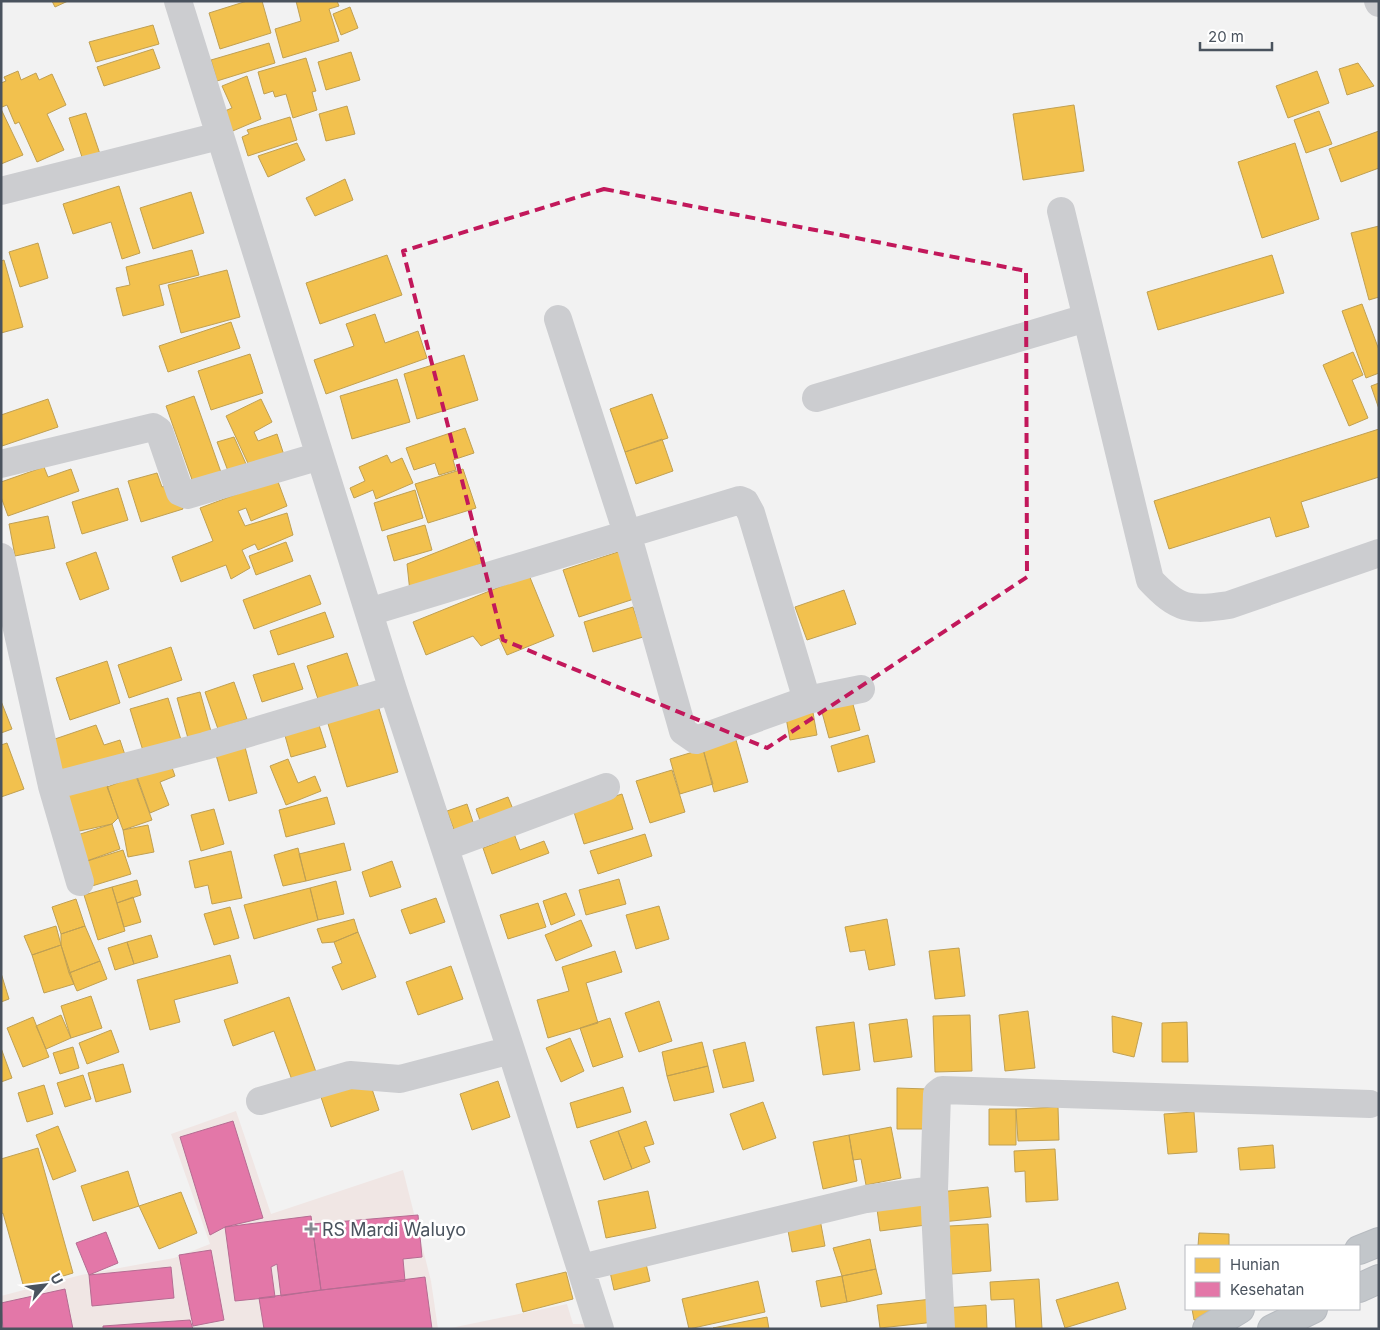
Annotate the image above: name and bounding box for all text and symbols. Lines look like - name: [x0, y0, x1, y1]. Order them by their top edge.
- scale bar: [1200, 20, 1272, 52]
- text: 20 m: [1208, 27, 1244, 46]
- place label: RS Mardi Waluyo: [322, 1219, 466, 1240]
- marker: RS Mardi Waluyo: [304, 1222, 318, 1236]
- legend: [1185, 1245, 1360, 1310]
- text: Hunian: [1230, 1255, 1280, 1274]
- north arrow: [20, 1260, 70, 1310]
- text: U: [47, 1270, 67, 1287]
- text: Kesehatan: [1230, 1280, 1304, 1299]

